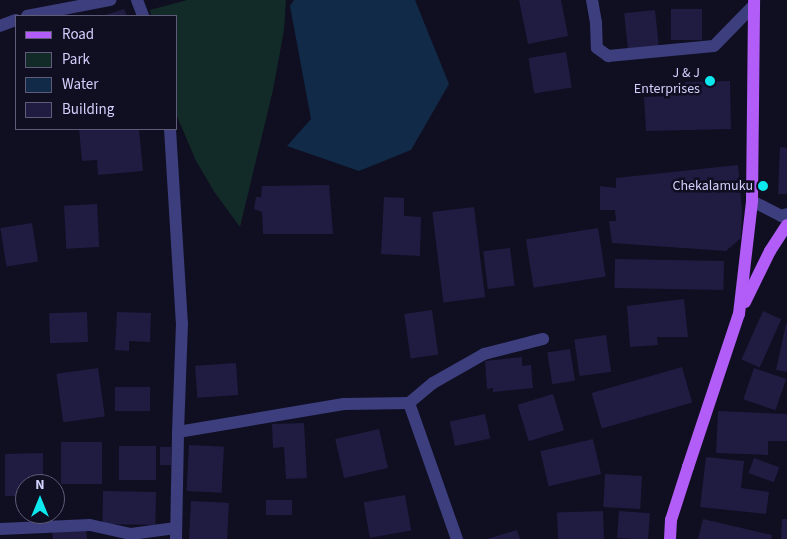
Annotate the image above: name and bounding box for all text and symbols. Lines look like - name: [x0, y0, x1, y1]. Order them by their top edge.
- legend: [15, 15, 178, 130]
- text: Road: [62, 24, 94, 45]
- text: Park: [62, 49, 90, 70]
- place label: J & J Enterprises: [634, 65, 700, 98]
- text: Water: [62, 74, 98, 95]
- marker: J & J Enterprises: [704, 75, 716, 87]
- text: Building: [62, 99, 114, 120]
- place label: Chekalamuku: [672, 178, 753, 194]
- marker: Chekalamuku: [757, 180, 769, 192]
- north arrow: [15, 474, 65, 524]
- text: N: [35, 475, 45, 495]

